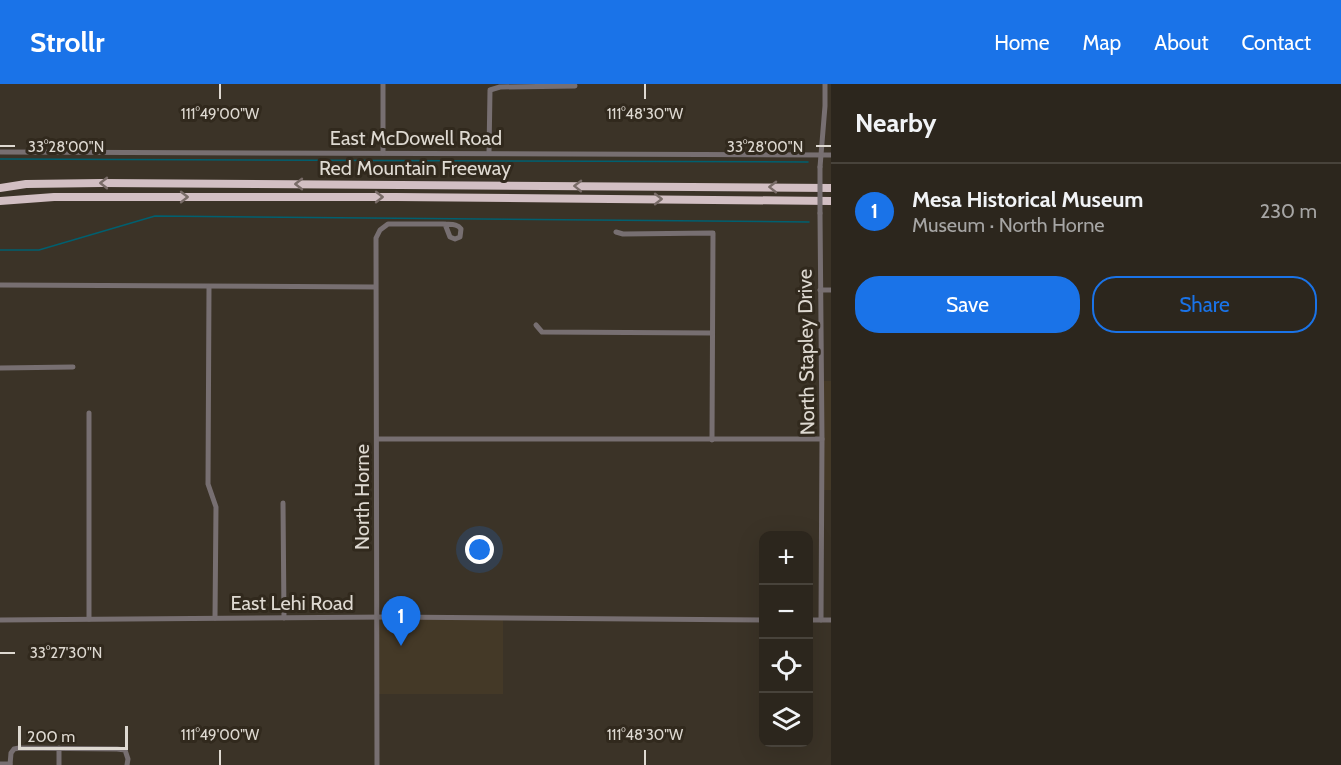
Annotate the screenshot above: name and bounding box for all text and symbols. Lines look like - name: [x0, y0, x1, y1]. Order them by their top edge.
- text: Strollr: [30, 25, 104, 59]
- text: Home: [994, 30, 1050, 55]
- text: Map: [1083, 30, 1121, 55]
- text: About: [1154, 30, 1208, 55]
- text: Contact: [1241, 30, 1311, 55]
- text: 111°49'00"W: [181, 105, 260, 123]
- text: 111°48'30"W: [607, 105, 684, 123]
- text: Nearby: [855, 107, 936, 139]
- street label: East McDowell Road: [330, 126, 502, 150]
- text: 33°28'00"N: [28, 138, 104, 156]
- text: 33°28'00"N: [727, 138, 803, 156]
- street label: Red Mountain Freeway: [319, 156, 511, 180]
- one-way arrow: [99, 177, 108, 189]
- one-way arrow: [294, 178, 303, 190]
- one-way arrow: [573, 179, 582, 192]
- one-way arrow: [768, 181, 777, 193]
- text: Mesa Historical Museum: [912, 186, 1143, 213]
- one-way arrow: [180, 191, 189, 203]
- one-way arrow: [375, 191, 384, 203]
- one-way arrow: [654, 193, 663, 205]
- text: 1: [871, 199, 878, 223]
- text: 230 m: [1260, 199, 1317, 223]
- text: Museum · North Horne: [912, 213, 1105, 237]
- street label: North Stapley Drive: [793, 269, 819, 435]
- button: Save: [855, 276, 1080, 333]
- button: Share: [1092, 276, 1317, 333]
- street label: North Horne: [350, 444, 374, 550]
- map controls: [759, 531, 813, 747]
- button: +: [759, 531, 813, 585]
- your location: [465, 535, 494, 564]
- button: −: [759, 585, 813, 639]
- street label: East Lehi Road: [230, 591, 354, 615]
- pin: 1: [382, 596, 420, 646]
- button: locate: [759, 639, 813, 693]
- text: 33°27'30"N: [30, 644, 102, 662]
- button: layers: [759, 693, 813, 747]
- scale bar: [18, 723, 128, 750]
- text: 111°49'00"W: [181, 726, 260, 744]
- text: 111°48'30"W: [607, 726, 684, 744]
- text: 200 m: [27, 727, 75, 746]

